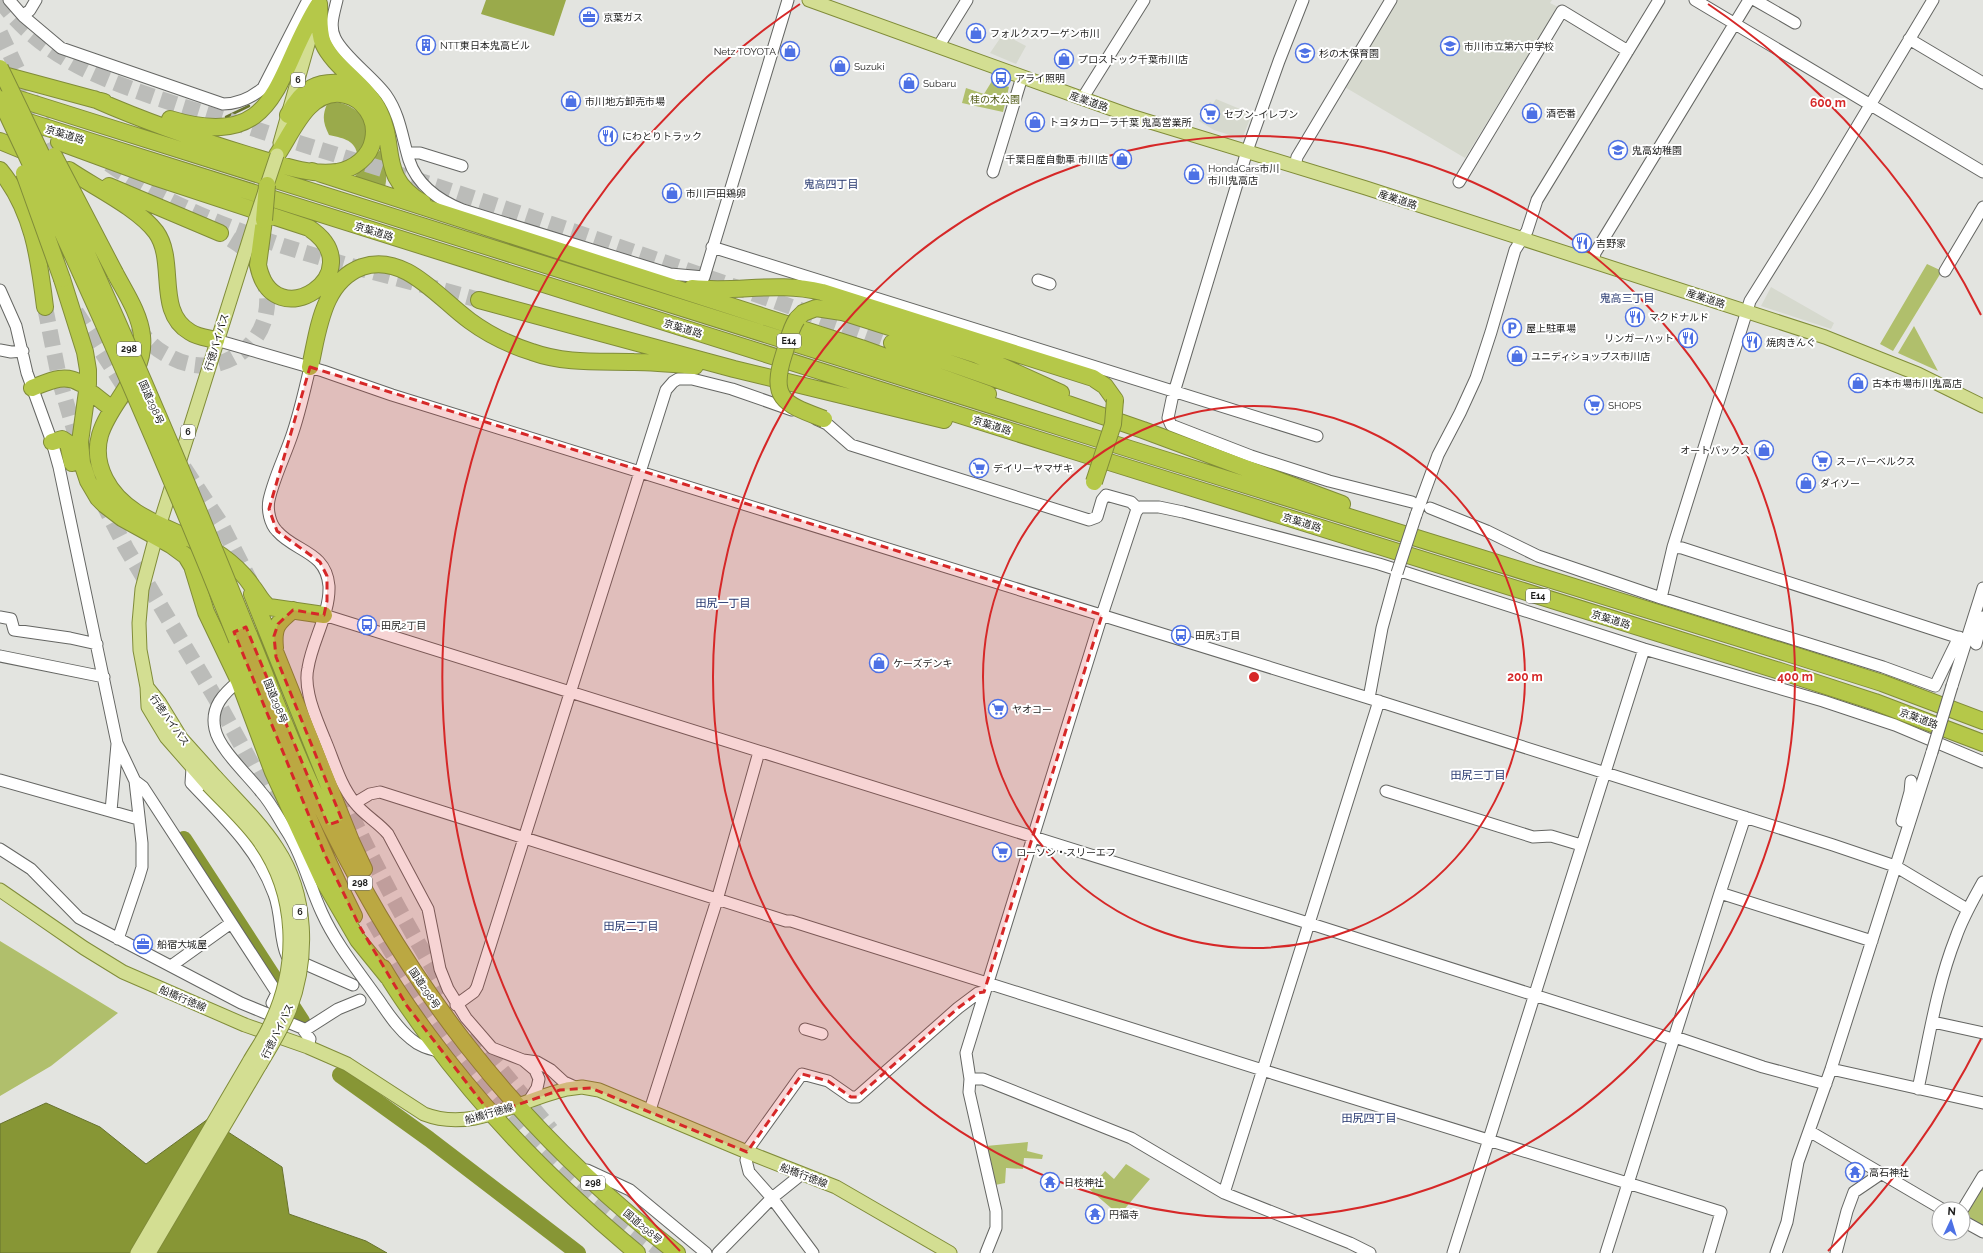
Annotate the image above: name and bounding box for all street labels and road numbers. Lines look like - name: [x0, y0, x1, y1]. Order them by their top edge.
- road number: 6: [291, 73, 305, 87]
- street label: 産業道路: [1068, 90, 1110, 113]
- street label: 京葉道路: [44, 123, 86, 146]
- street label: 産業道路: [1377, 188, 1419, 211]
- street label: 京葉道路: [353, 220, 395, 243]
- street label: 産業道路: [1685, 287, 1727, 310]
- street label: 行徳バイパス: [202, 312, 230, 372]
- street label: 京葉道路: [662, 317, 704, 340]
- road number: E14: [777, 334, 801, 348]
- road number: 298: [117, 342, 141, 356]
- street label: 国道298号: [137, 378, 166, 426]
- street label: 京葉道路: [971, 414, 1013, 437]
- road number: 6: [181, 425, 195, 439]
- street label: 京葉道路: [1281, 511, 1323, 534]
- road number: E14: [1526, 589, 1550, 603]
- street label: 京葉道路: [1590, 608, 1632, 631]
- street label: 国道298号: [262, 677, 289, 725]
- street label: 行徳バイパス: [148, 693, 191, 748]
- street label: 京葉道路: [1898, 706, 1940, 730]
- road number: 298: [348, 876, 372, 890]
- road number: 6: [293, 905, 307, 919]
- street label: 国道298号: [407, 966, 442, 1011]
- street label: 船橋行徳線: [158, 984, 208, 1013]
- street label: 行徳バイパス: [259, 1002, 296, 1061]
- street label: 船橋行徳線: [464, 1101, 515, 1126]
- street label: 船橋行徳線: [779, 1161, 829, 1190]
- road number: 298: [581, 1176, 605, 1190]
- street label: 国道298号: [621, 1207, 664, 1246]

